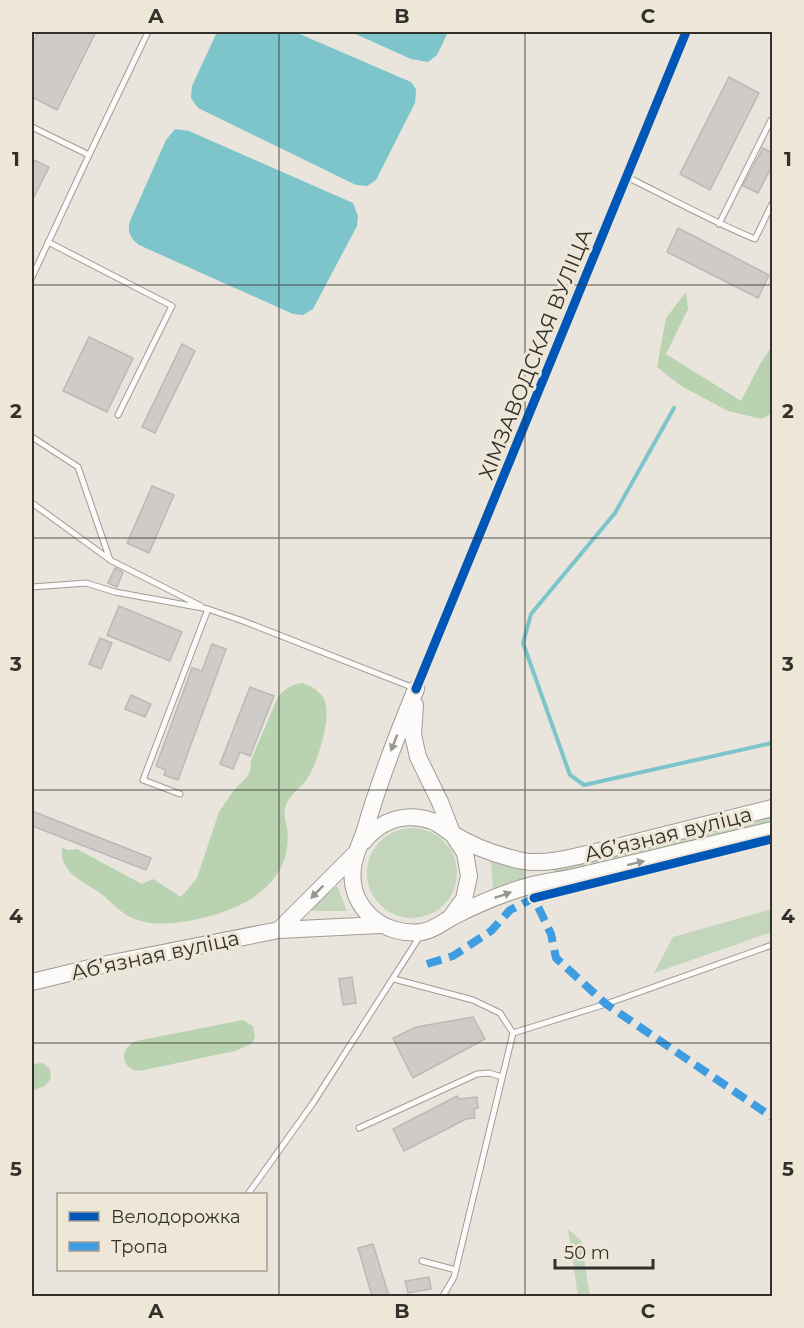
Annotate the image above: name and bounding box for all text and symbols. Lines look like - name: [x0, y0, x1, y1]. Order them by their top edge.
- text: A: [147, 4, 164, 28]
- text: B: [394, 4, 410, 28]
- text: C: [641, 4, 656, 28]
- text: 1: [12, 147, 20, 171]
- text: 1: [784, 147, 792, 171]
- street label: ХІМЗАВОДСКАЯ ВУЛІЦА: [473, 224, 597, 483]
- text: 2: [10, 399, 22, 423]
- text: 2: [782, 399, 794, 423]
- text: 3: [9, 652, 22, 676]
- text: 3: [781, 652, 794, 676]
- one-way arrow: [389, 734, 398, 752]
- street label: Абʼязная вуліца: [582, 801, 754, 867]
- one-way arrow: [626, 857, 645, 867]
- one-way arrow: [311, 884, 325, 898]
- one-way arrow: [494, 889, 512, 899]
- text: 4: [9, 904, 23, 928]
- text: 4: [781, 904, 795, 928]
- street label: Абʼязная вуліца: [68, 925, 242, 985]
- text: 5: [10, 1157, 22, 1181]
- text: 5: [782, 1157, 794, 1181]
- legend: [57, 1193, 267, 1271]
- text: Велодорожка: [111, 1206, 240, 1228]
- scale bar: [555, 1232, 652, 1270]
- text: Тропа: [111, 1236, 168, 1258]
- text: 50 m: [564, 1242, 610, 1264]
- text: A: [147, 1299, 164, 1323]
- text: B: [394, 1299, 410, 1323]
- text: C: [641, 1299, 656, 1323]

